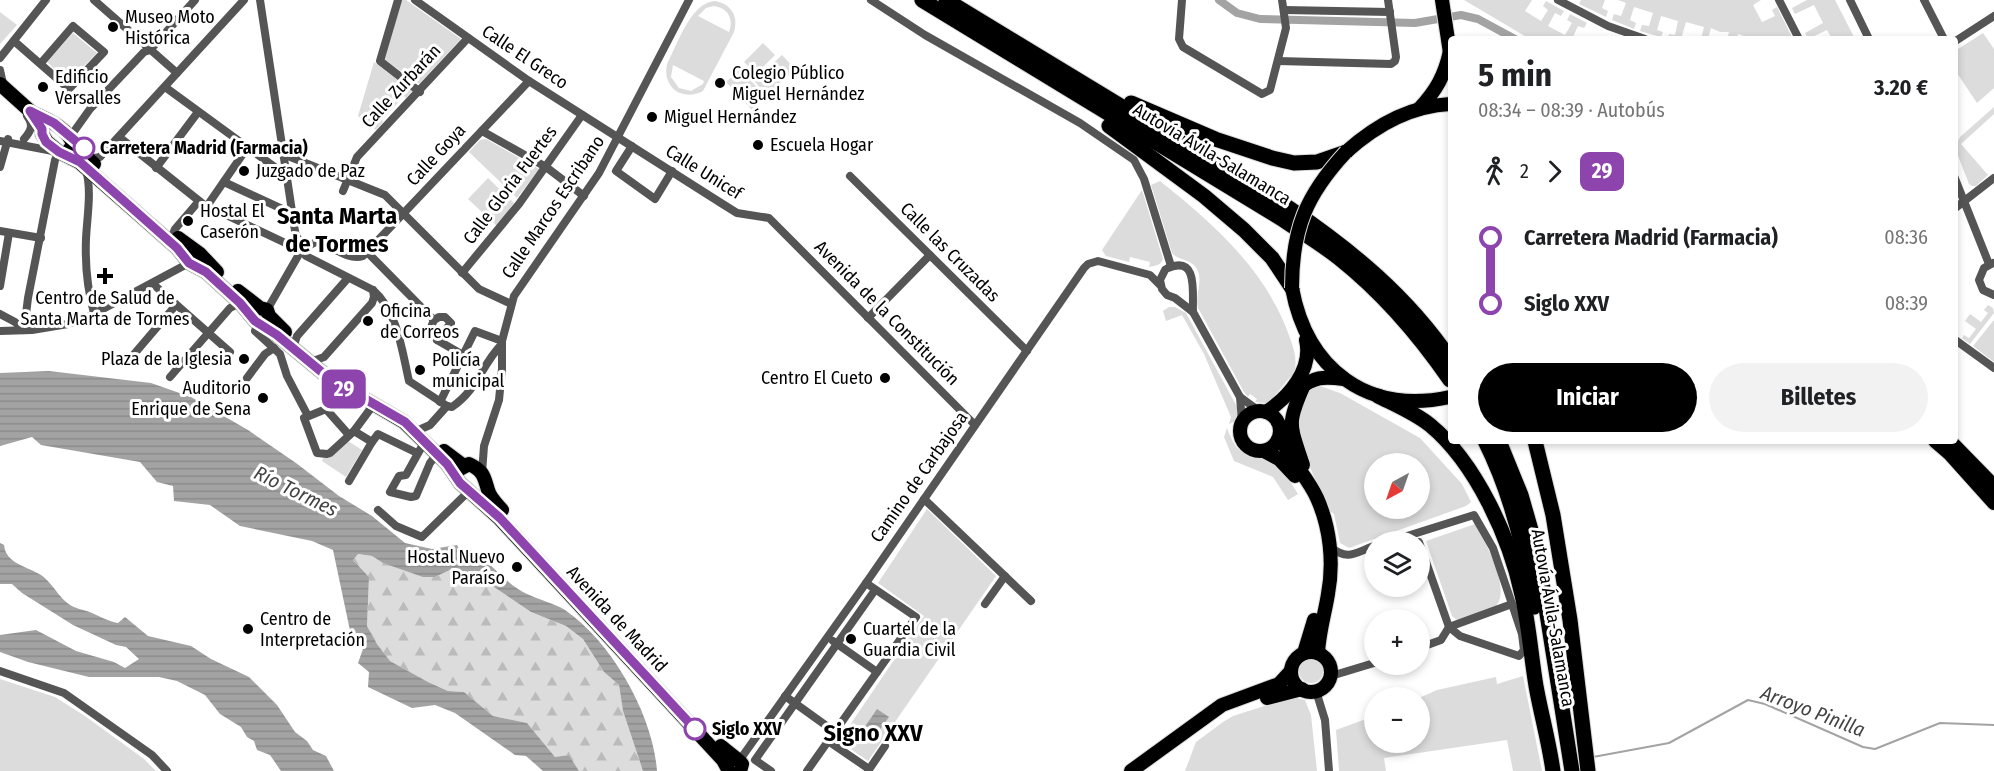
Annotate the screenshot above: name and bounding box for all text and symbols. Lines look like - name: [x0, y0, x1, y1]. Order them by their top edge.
- place label: Museo Moto Histórica: [125, 6, 215, 49]
- marker: Museo Moto Histórica: [106, 20, 120, 34]
- street label: Calle El Greco: [478, 20, 572, 94]
- street label: Calle Zurbarán: [357, 40, 445, 132]
- text: 5 min: [1478, 55, 1552, 95]
- place label: Colegio Público Miguel Hernández: [732, 62, 864, 105]
- place label: Edificio Versalles: [55, 66, 121, 109]
- text: 3.20 €: [1874, 74, 1928, 101]
- marker: Colegio Público Miguel Hernández: [713, 76, 727, 90]
- marker: Edificio Versalles: [36, 80, 50, 94]
- street label: Autovía Ávila-Salamanca: [1129, 97, 1296, 210]
- text: 08:34 – 08:39 · Autobús: [1478, 98, 1665, 122]
- place label: Miguel Hernández: [664, 106, 796, 128]
- marker: Miguel Hernández: [645, 110, 659, 124]
- street label: Calle Goya: [402, 119, 470, 190]
- street label: Calle Gloria Fuertes: [458, 121, 562, 249]
- street label: Calle Marcos Escribano: [497, 131, 609, 283]
- place label: Escuela Hogar: [770, 134, 874, 156]
- marker: Carretera Madrid (Farmacia): [73, 137, 95, 159]
- place label: Carretera Madrid (Farmacia): [100, 137, 308, 159]
- marker: Escuela Hogar: [751, 138, 765, 152]
- street label: Calle Unicef: [661, 140, 748, 205]
- icon: walk: [1478, 155, 1511, 188]
- icon: forward: [1538, 155, 1571, 188]
- text: 29: [1592, 158, 1612, 184]
- text: 2: [1520, 159, 1529, 183]
- place label: Juzgado de Paz: [256, 160, 365, 182]
- marker: Juzgado de Paz: [237, 164, 251, 178]
- street label: Calle las Cruzadas: [896, 198, 1005, 307]
- place label: Hostal El Caserón: [200, 200, 265, 243]
- district label: Santa Marta de Tormes: [277, 202, 397, 258]
- marker: Hostal El Caserón: [181, 214, 195, 228]
- text: Carretera Madrid (Farmacia): [1524, 224, 1778, 251]
- text: 08:36: [1884, 225, 1928, 249]
- street label: Avenida de la Constitución: [810, 236, 964, 390]
- marker: Centro de Salud de Santa Marta de Tormes: [96, 267, 114, 285]
- place label: Centro de Salud de Santa Marta de Tormes: [20, 287, 190, 330]
- text: Siglo XXV: [1524, 290, 1609, 317]
- text: 08:39: [1885, 291, 1928, 315]
- place label: Oficina de Correos: [380, 300, 459, 343]
- marker: Oficina de Correos: [361, 314, 375, 328]
- place label: Plaza de la Iglesia: [101, 348, 232, 370]
- place label: Policía municipal: [432, 349, 505, 392]
- marker: Plaza de la Iglesia: [237, 352, 251, 366]
- marker: Policía municipal: [413, 363, 427, 377]
- button: Iniciar: [1478, 363, 1697, 432]
- button: Billetes: [1709, 363, 1928, 432]
- place label: Centro El Cueto: [761, 367, 873, 389]
- line badge: 29: [317, 370, 371, 408]
- marker: Centro El Cueto: [878, 371, 892, 385]
- text: 29: [334, 376, 354, 402]
- place label: Auditorio Enrique de Sena: [131, 377, 251, 420]
- marker: Auditorio Enrique de Sena: [256, 391, 270, 405]
- street label: Camino de Carbajosa: [866, 407, 972, 547]
- north arrow: [1364, 453, 1430, 519]
- map controls: [1364, 453, 1430, 753]
- water label: Río Tormes: [250, 461, 342, 522]
- street label: Autovía Ávila-Salamanca: [1527, 527, 1580, 709]
- button: layers: [1364, 531, 1430, 597]
- place label: Hostal Nuevo Paraíso: [407, 546, 505, 589]
- marker: Hostal Nuevo Paraíso: [510, 560, 524, 574]
- street label: Avenida de Madrid: [562, 561, 672, 677]
- place label: Centro de Interpretación: [260, 608, 365, 651]
- button: +: [1364, 609, 1430, 675]
- place label: Cuartel de la Guardia Civil: [863, 618, 956, 661]
- marker: Centro de Interpretación: [241, 622, 255, 636]
- marker: Cuartel de la Guardia Civil: [844, 632, 858, 646]
- water label: Arroyo Pinilla: [1757, 680, 1868, 742]
- button: −: [1364, 687, 1430, 753]
- marker: Siglo XXV: [684, 718, 706, 740]
- place label: Siglo XXV: [712, 718, 782, 740]
- district label: Signo XXV: [823, 719, 923, 747]

